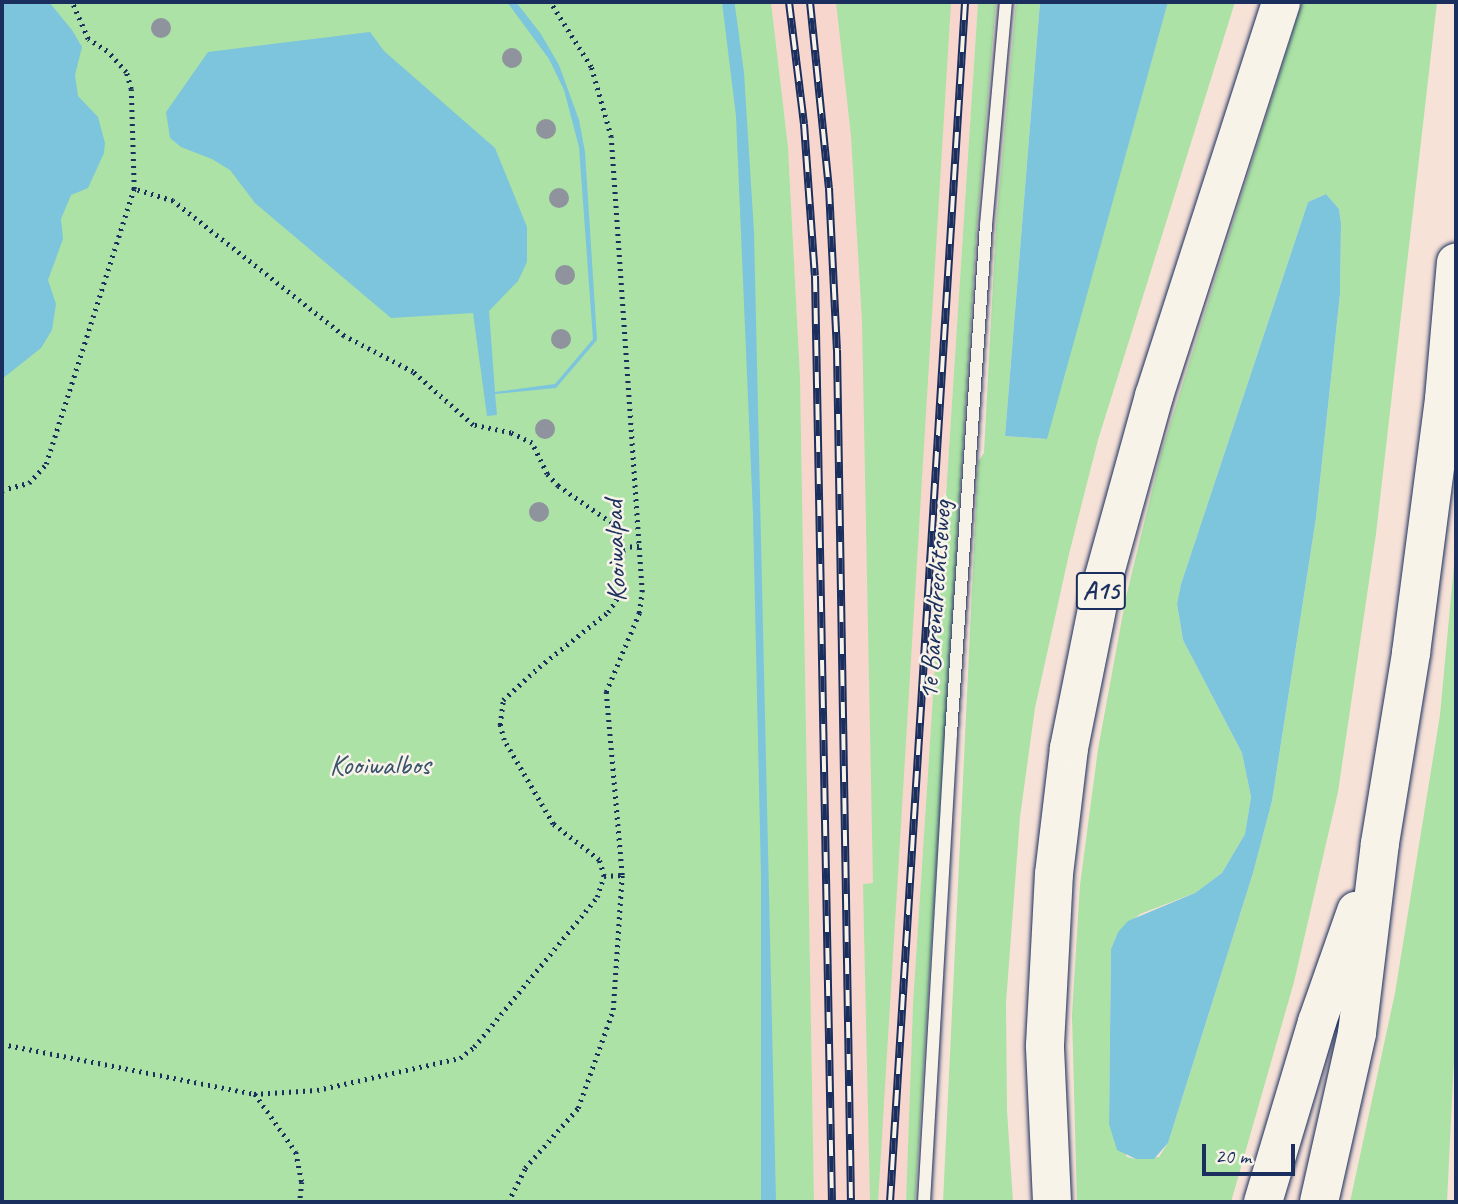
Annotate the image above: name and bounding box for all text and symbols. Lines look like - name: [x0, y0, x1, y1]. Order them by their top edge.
- street label: 1e Barendrechtseweg: [911, 498, 959, 702]
- street label: Kooiwalpad: [596, 500, 634, 602]
- road number: A15: [1075, 568, 1127, 614]
- park label: Kooiwalbos: [330, 748, 430, 782]
- scale bar: [1206, 1130, 1299, 1174]
- text: 20 m: [1215, 1143, 1251, 1169]

